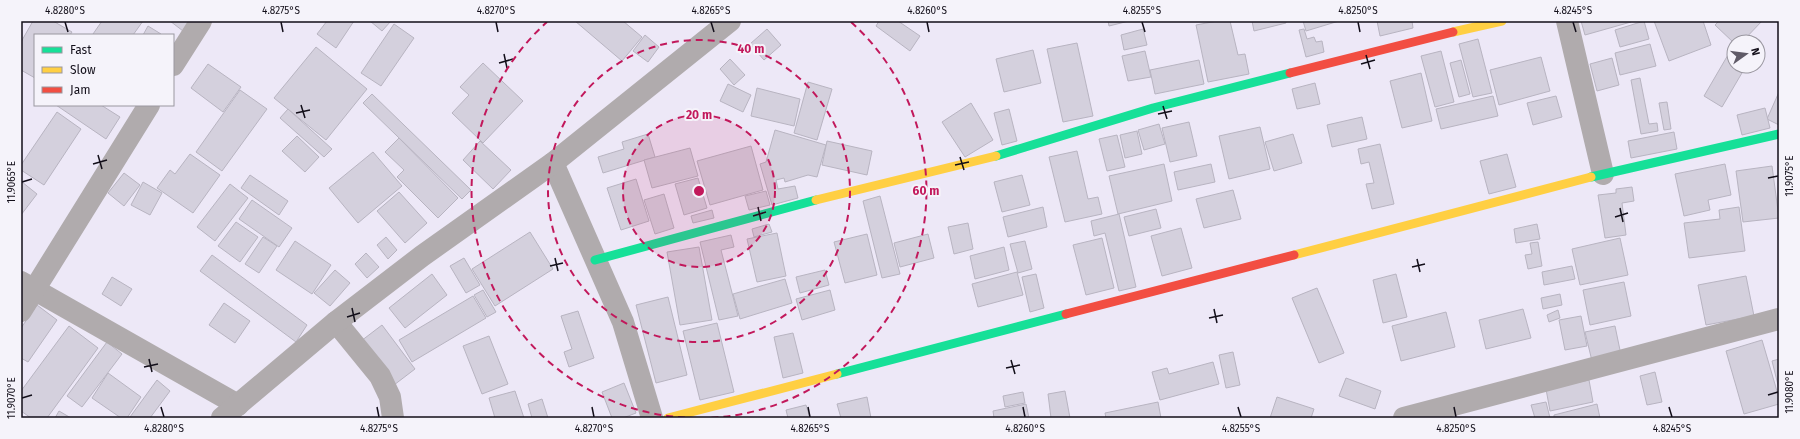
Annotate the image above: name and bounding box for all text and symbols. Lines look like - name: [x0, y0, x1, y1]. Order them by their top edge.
- text: 4.8280°S: [45, 5, 85, 17]
- text: 4.8275°S: [262, 5, 300, 17]
- text: 4.8270°S: [477, 5, 516, 17]
- text: 4.8265°S: [692, 5, 731, 17]
- text: 4.8260°S: [907, 5, 947, 17]
- text: 4.8255°S: [1123, 5, 1162, 17]
- text: 4.8250°S: [1338, 5, 1378, 17]
- text: 4.8245°S: [1554, 5, 1593, 17]
- legend: [34, 34, 174, 106]
- north arrow: [1726, 34, 1766, 74]
- text: 40 m: [738, 42, 764, 56]
- text: Fast: [70, 43, 92, 57]
- text: N: [1748, 47, 1762, 57]
- text: Slow: [70, 63, 96, 77]
- text: Jam: [70, 83, 90, 97]
- text: 20 m: [686, 108, 712, 122]
- text: 11.9075°E: [1784, 155, 1796, 197]
- text: 11.9065°E: [6, 161, 18, 203]
- centre of rings: [692, 184, 706, 198]
- text: 60 m: [913, 184, 939, 198]
- text: 11.9080°E: [1784, 370, 1796, 414]
- text: 11.9070°E: [6, 377, 18, 419]
- text: 4.8280°S: [144, 423, 184, 435]
- text: 4.8275°S: [360, 423, 398, 435]
- text: 4.8270°S: [575, 423, 614, 435]
- text: 4.8265°S: [791, 423, 830, 435]
- text: 4.8260°S: [1005, 423, 1045, 435]
- text: 4.8255°S: [1222, 423, 1261, 435]
- text: 4.8250°S: [1436, 423, 1476, 435]
- text: 4.8245°S: [1653, 423, 1692, 435]

